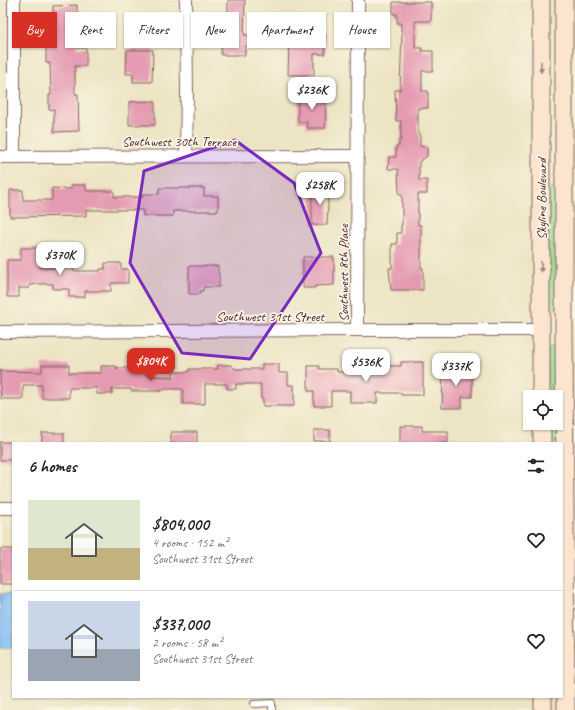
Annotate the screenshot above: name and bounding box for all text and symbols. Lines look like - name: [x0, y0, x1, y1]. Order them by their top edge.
- chip: Buy: [12, 12, 57, 48]
- chip: Rent: [65, 12, 116, 48]
- chip: Filters: [124, 12, 183, 48]
- chip: New: [191, 12, 239, 48]
- chip: Apartment: [247, 12, 326, 48]
- chip: House: [334, 12, 390, 48]
- one-way arrow: [538, 61, 544, 74]
- pin: $236K: [284, 77, 340, 111]
- text: $236K: [297, 82, 327, 98]
- street label: Southwest 30th Terrace: [122, 133, 238, 150]
- street label: Skyline Boulevard: [533, 156, 550, 240]
- pin: $258K: [292, 172, 348, 206]
- text: $258K: [305, 177, 335, 193]
- street label: Southwest 8th Place: [335, 223, 352, 322]
- pin: $370K: [32, 242, 88, 276]
- text: $370K: [45, 247, 75, 263]
- one-way arrow: [538, 261, 544, 274]
- street label: Southwest 31st Street: [216, 308, 325, 325]
- pin: $804K: [123, 348, 179, 382]
- pin: $536K: [338, 349, 394, 383]
- text: $804K: [136, 353, 166, 369]
- pin: $337K: [428, 353, 484, 387]
- text: $536K: [351, 354, 381, 370]
- text: $337K: [441, 358, 471, 374]
- map controls: [523, 390, 563, 430]
- button: locate: [523, 390, 563, 430]
- icon: filters: [525, 455, 547, 477]
- text: 6 homes: [28, 456, 76, 477]
- text: $804,000: [152, 514, 209, 535]
- icon: home: [60, 516, 108, 564]
- icon: heart: [525, 529, 547, 551]
- text: 4 rooms · 152 m²: [152, 535, 228, 551]
- text: Southwest 31st Street: [152, 551, 252, 567]
- text: $337,000: [152, 614, 209, 635]
- icon: home: [60, 617, 108, 665]
- icon: heart: [525, 630, 547, 652]
- text: 2 rooms · 58 m²: [152, 635, 222, 651]
- text: Southwest 31st Street: [152, 651, 252, 667]

